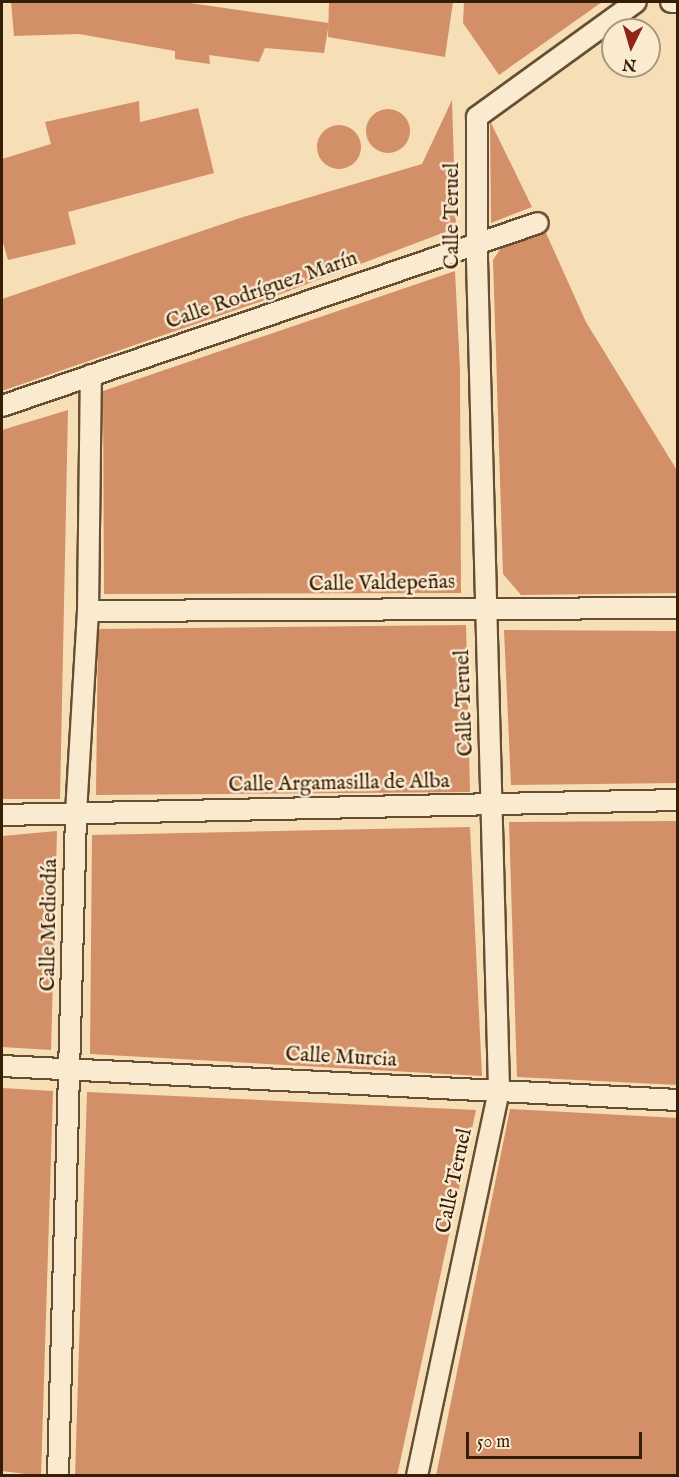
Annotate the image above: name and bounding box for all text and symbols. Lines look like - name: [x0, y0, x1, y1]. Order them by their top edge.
- north arrow: [601, 18, 661, 78]
- text: N: [622, 53, 637, 75]
- street label: Calle Teruel: [440, 163, 466, 269]
- street label: Calle Rodríguez Marín: [163, 246, 361, 336]
- street label: Calle Valdepeñas: [309, 570, 455, 598]
- street label: Calle Teruel: [451, 649, 479, 757]
- street label: Calle Argamasilla de Alba: [228, 769, 450, 799]
- street label: Calle Mediodía: [36, 858, 64, 992]
- street label: Calle Murcia: [285, 1042, 397, 1074]
- street label: Calle Teruel: [432, 1126, 478, 1236]
- scale bar: [469, 1420, 644, 1458]
- text: 50 m: [477, 1431, 510, 1454]

